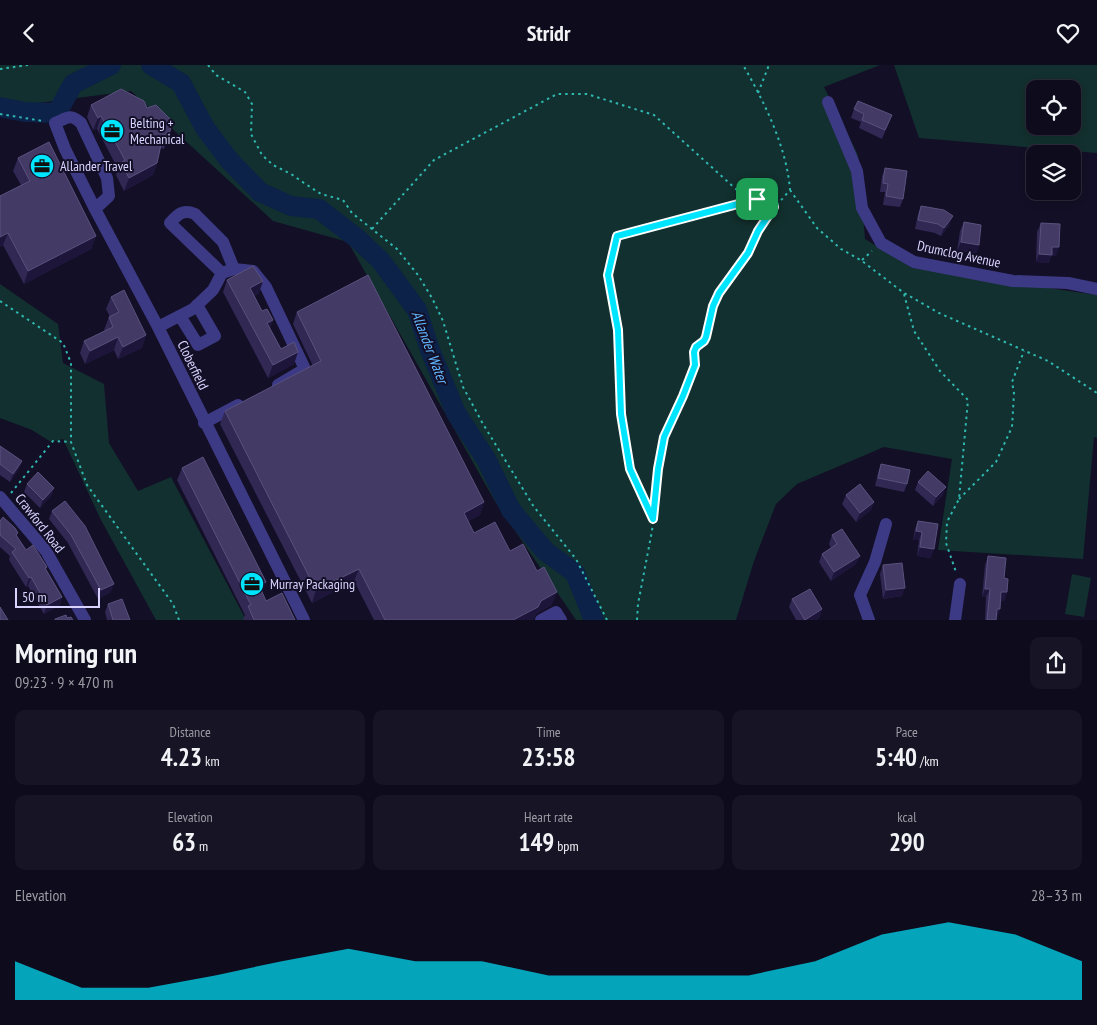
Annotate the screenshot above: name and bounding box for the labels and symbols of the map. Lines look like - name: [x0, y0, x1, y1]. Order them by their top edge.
- place label: Belting + Mechanical: [130, 114, 185, 148]
- office icon: Belting + Mechanical: [99, 118, 125, 144]
- office icon: Allander Travel: [29, 153, 55, 179]
- place label: Allander Travel: [60, 157, 133, 175]
- pin: [736, 178, 778, 220]
- street label: Drumclog Avenue: [916, 236, 1003, 272]
- water label: Allander Water: [407, 308, 453, 388]
- street label: Cloberfield: [173, 337, 213, 393]
- street label: Crawford Road: [11, 490, 69, 556]
- office icon: Murray Packaging: [239, 571, 265, 597]
- place label: Murray Packaging: [270, 575, 355, 593]
- scale bar: [15, 585, 100, 608]

